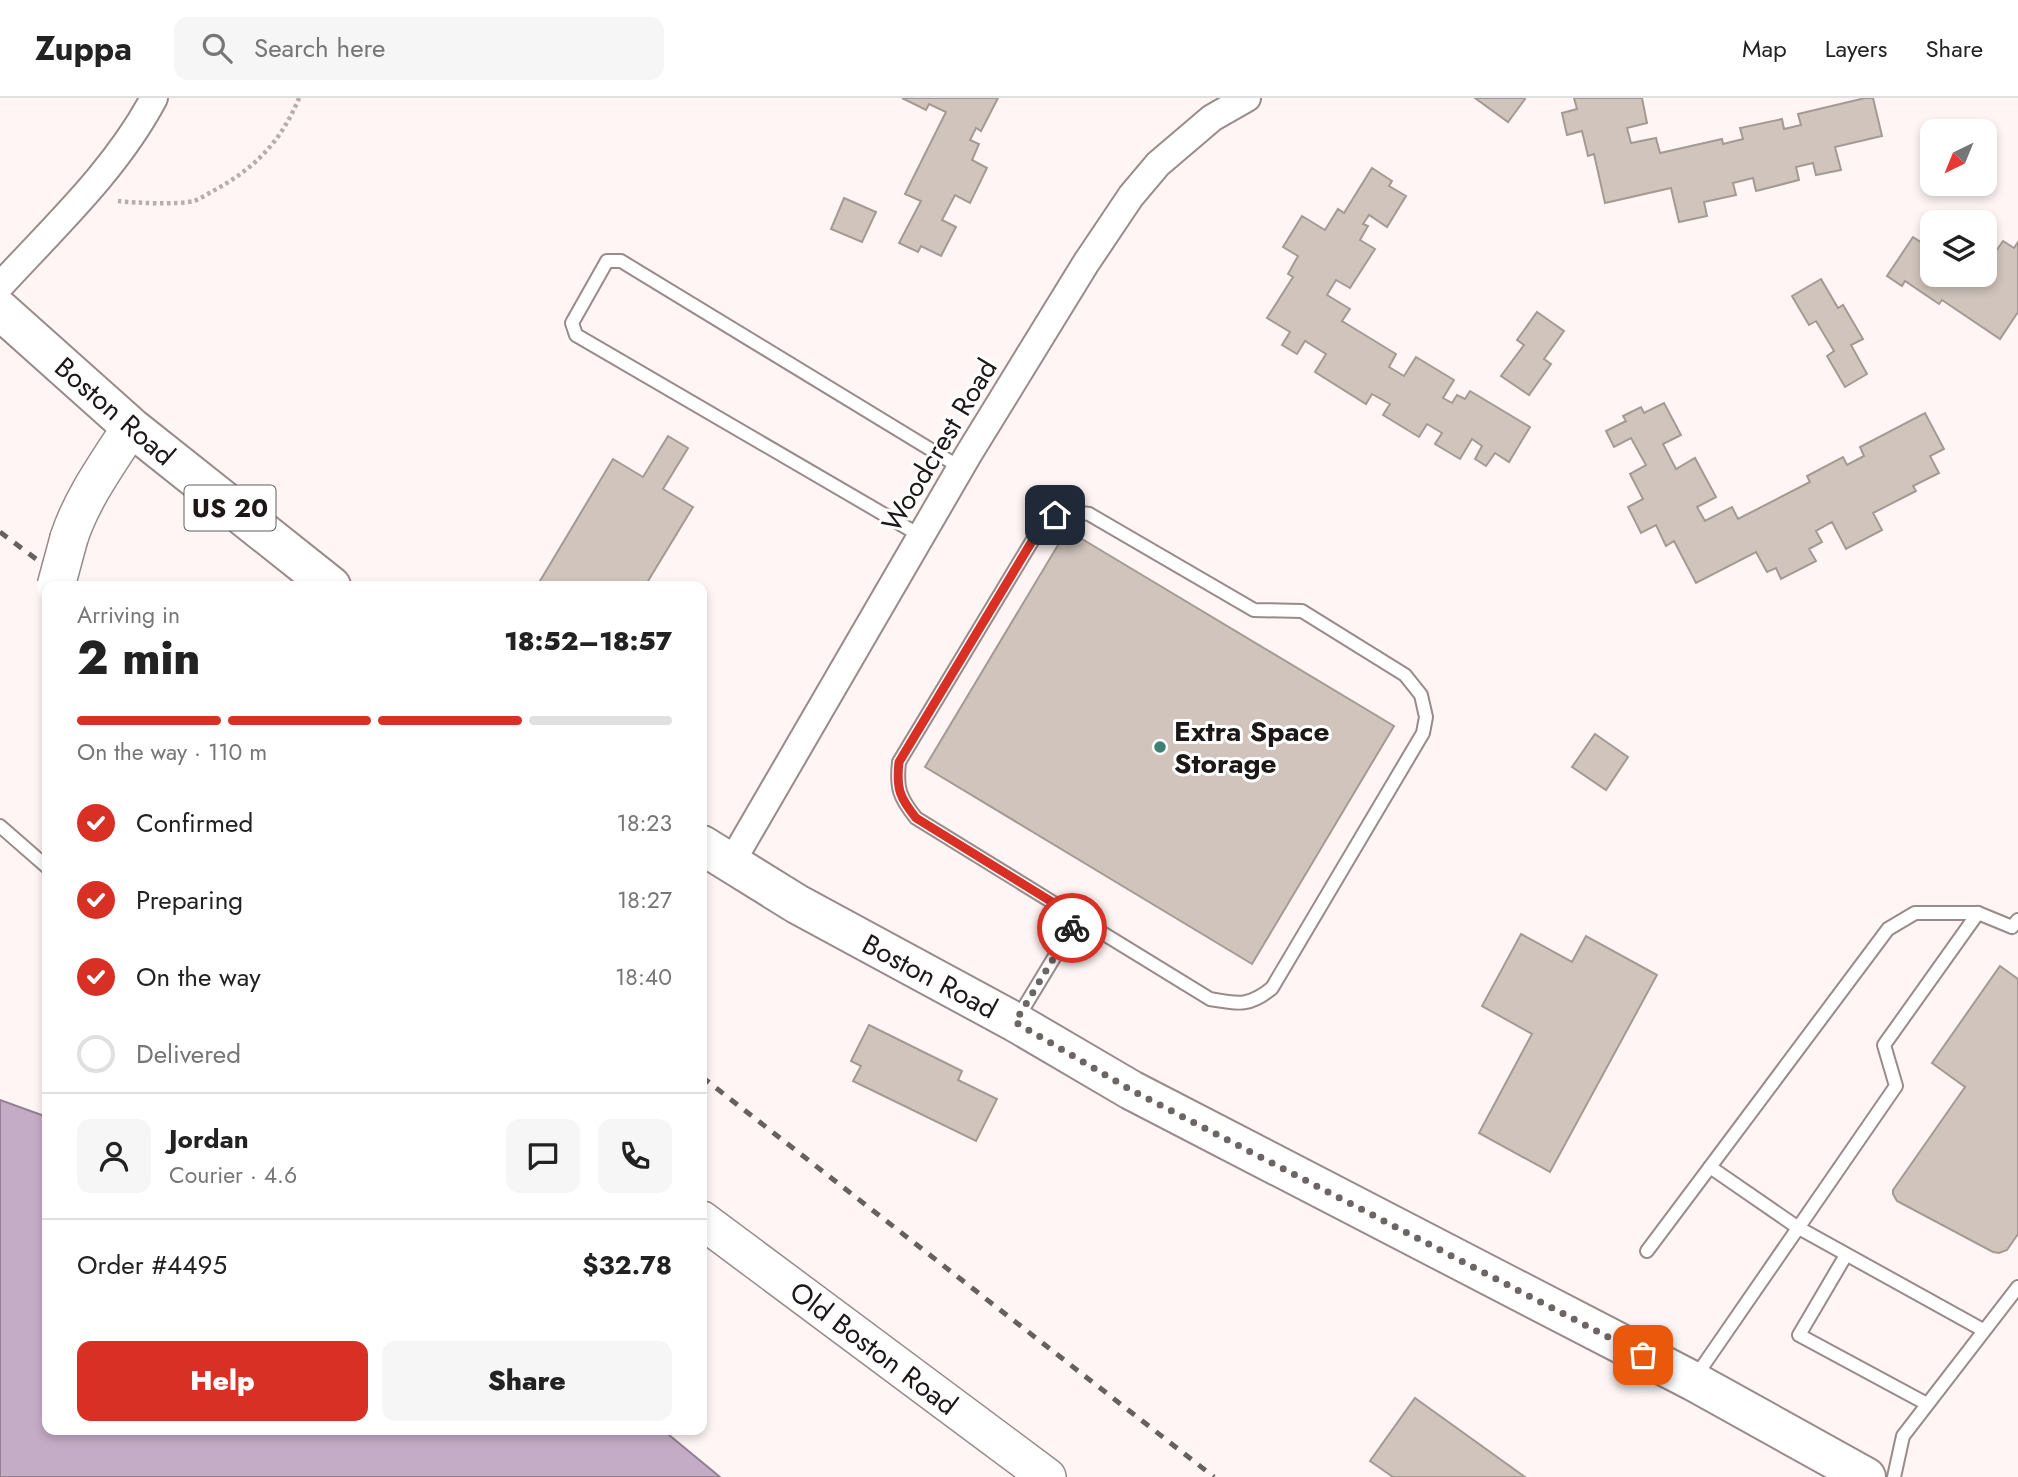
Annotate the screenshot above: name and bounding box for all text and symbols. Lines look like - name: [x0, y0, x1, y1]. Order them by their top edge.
- search box: [174, 17, 664, 80]
- text: Zuppa: [35, 25, 132, 72]
- icon: search: [198, 29, 236, 67]
- text: Search here: [254, 29, 385, 67]
- text: Map: [1742, 31, 1787, 66]
- text: Layers: [1825, 31, 1887, 66]
- text: Share: [1925, 31, 1983, 66]
- north arrow: [1920, 119, 1997, 196]
- map controls: [1920, 119, 1997, 287]
- button: layers: [1920, 210, 1997, 287]
- street label: Boston Road: [45, 347, 184, 475]
- street label: Woodcrest Road: [871, 351, 1007, 540]
- pin: [1025, 485, 1085, 545]
- road number: US 20: [184, 486, 276, 530]
- icon: home: [1036, 496, 1074, 534]
- text: Arriving in: [77, 598, 180, 632]
- text: 18:52–18:57: [504, 622, 672, 660]
- text: 2 min: [77, 625, 201, 691]
- place label: Extra Space Storage: [1174, 711, 1329, 784]
- text: On the way · 110 m: [77, 735, 267, 769]
- marker: Extra Space Storage: [1152, 739, 1168, 755]
- icon: check: [77, 804, 115, 842]
- text: Confirmed: [136, 804, 253, 842]
- text: 18:23: [617, 806, 672, 840]
- icon: check: [77, 881, 115, 919]
- text: Preparing: [136, 881, 243, 919]
- text: 18:27: [617, 883, 672, 917]
- courier: [1037, 893, 1107, 963]
- icon: bike: [1053, 909, 1091, 947]
- street label: Boston Road: [855, 924, 1005, 1029]
- icon: check: [77, 958, 115, 996]
- text: On the way: [136, 958, 261, 996]
- text: 18:40: [615, 960, 672, 994]
- text: Delivered: [136, 1035, 241, 1073]
- button: person: [77, 1119, 151, 1193]
- button: chat: [506, 1119, 580, 1193]
- button: phone: [598, 1119, 672, 1193]
- text: Jordan: [169, 1120, 249, 1158]
- text: Courier · 4.6: [169, 1158, 297, 1192]
- text: Order #4495: [77, 1246, 227, 1284]
- text: $32.78: [582, 1246, 672, 1284]
- street label: Old Boston Road: [781, 1272, 966, 1425]
- pin: [1613, 1325, 1673, 1385]
- icon: bag: [1624, 1336, 1662, 1374]
- button: Help: [77, 1341, 368, 1421]
- button: Share: [382, 1341, 672, 1421]

